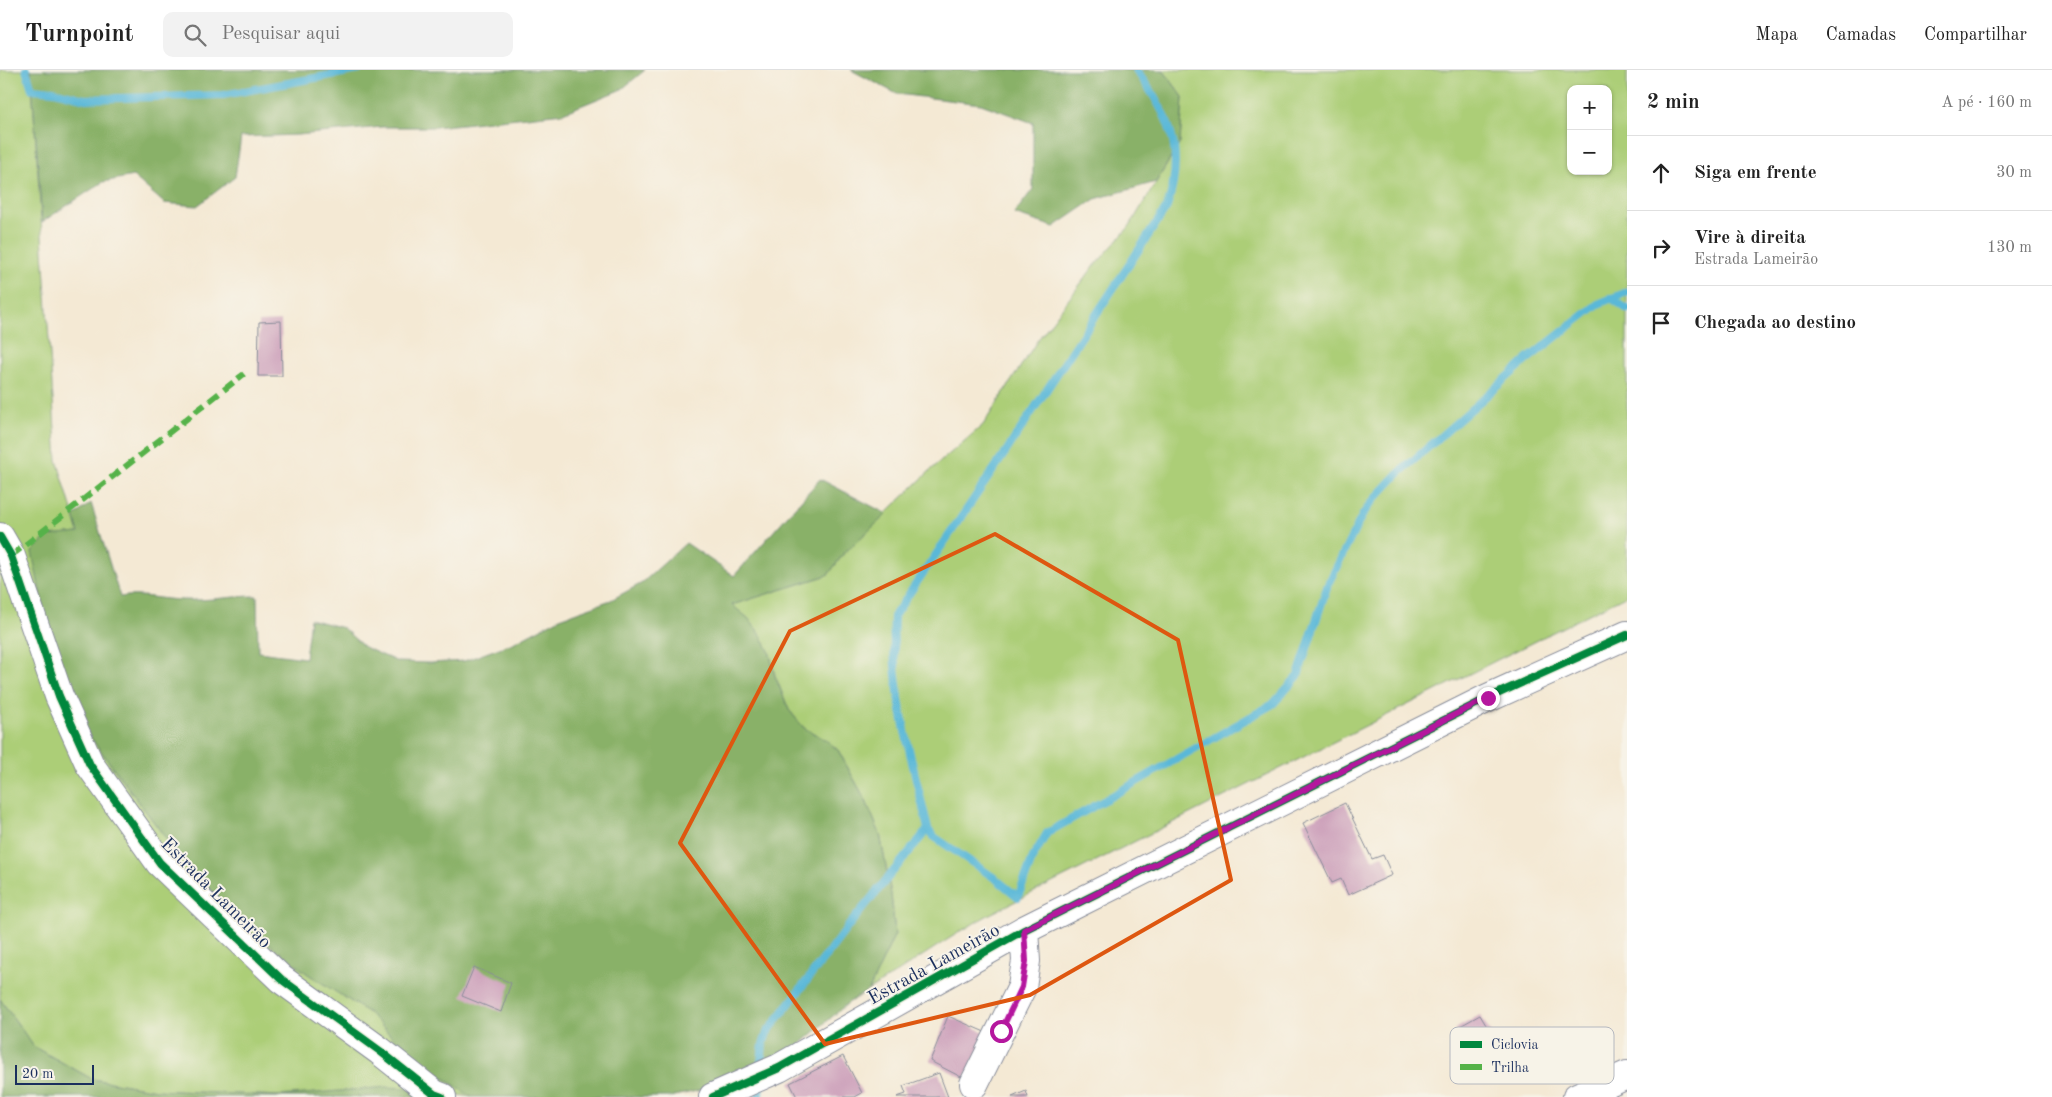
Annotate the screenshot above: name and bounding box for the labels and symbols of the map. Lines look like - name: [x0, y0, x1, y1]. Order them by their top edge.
- route end: [1477, 687, 1500, 710]
- street label: Estrada Lameirão: [156, 835, 274, 953]
- street label: Estrada Lameirão: [865, 921, 1003, 1009]
- route start: [990, 1020, 1013, 1043]
- legend: [1450, 1027, 1614, 1084]
- text: Ciclovia: [1491, 1038, 1539, 1052]
- text: Trilha: [1491, 1061, 1529, 1075]
- scale bar: [15, 1062, 94, 1085]

